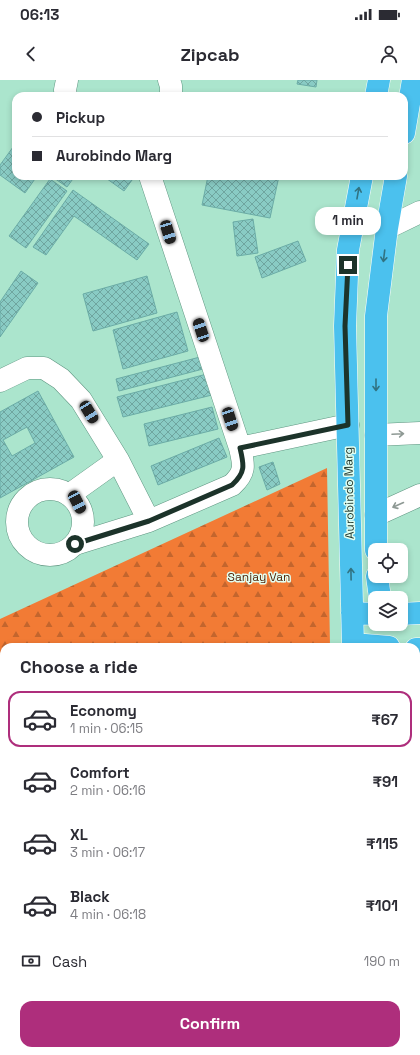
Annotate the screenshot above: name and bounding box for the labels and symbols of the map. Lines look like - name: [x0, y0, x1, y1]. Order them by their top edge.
- one-way arrow: [355, 187, 363, 200]
- callout: 1 min: [315, 207, 381, 235]
- car: [159, 219, 177, 245]
- one-way arrow: [380, 249, 387, 262]
- route end: [339, 256, 357, 274]
- car: [192, 317, 210, 343]
- one-way arrow: [372, 378, 380, 391]
- car: [78, 399, 100, 425]
- car: [221, 406, 239, 432]
- one-way arrow: [391, 430, 404, 438]
- street label: Aurobindo Marg: [340, 447, 358, 539]
- car: [66, 489, 88, 515]
- one-way arrow: [392, 502, 404, 509]
- route start: [66, 535, 84, 553]
- one-way arrow: [347, 568, 355, 581]
- park label: Sanjay Van: [228, 569, 290, 585]

